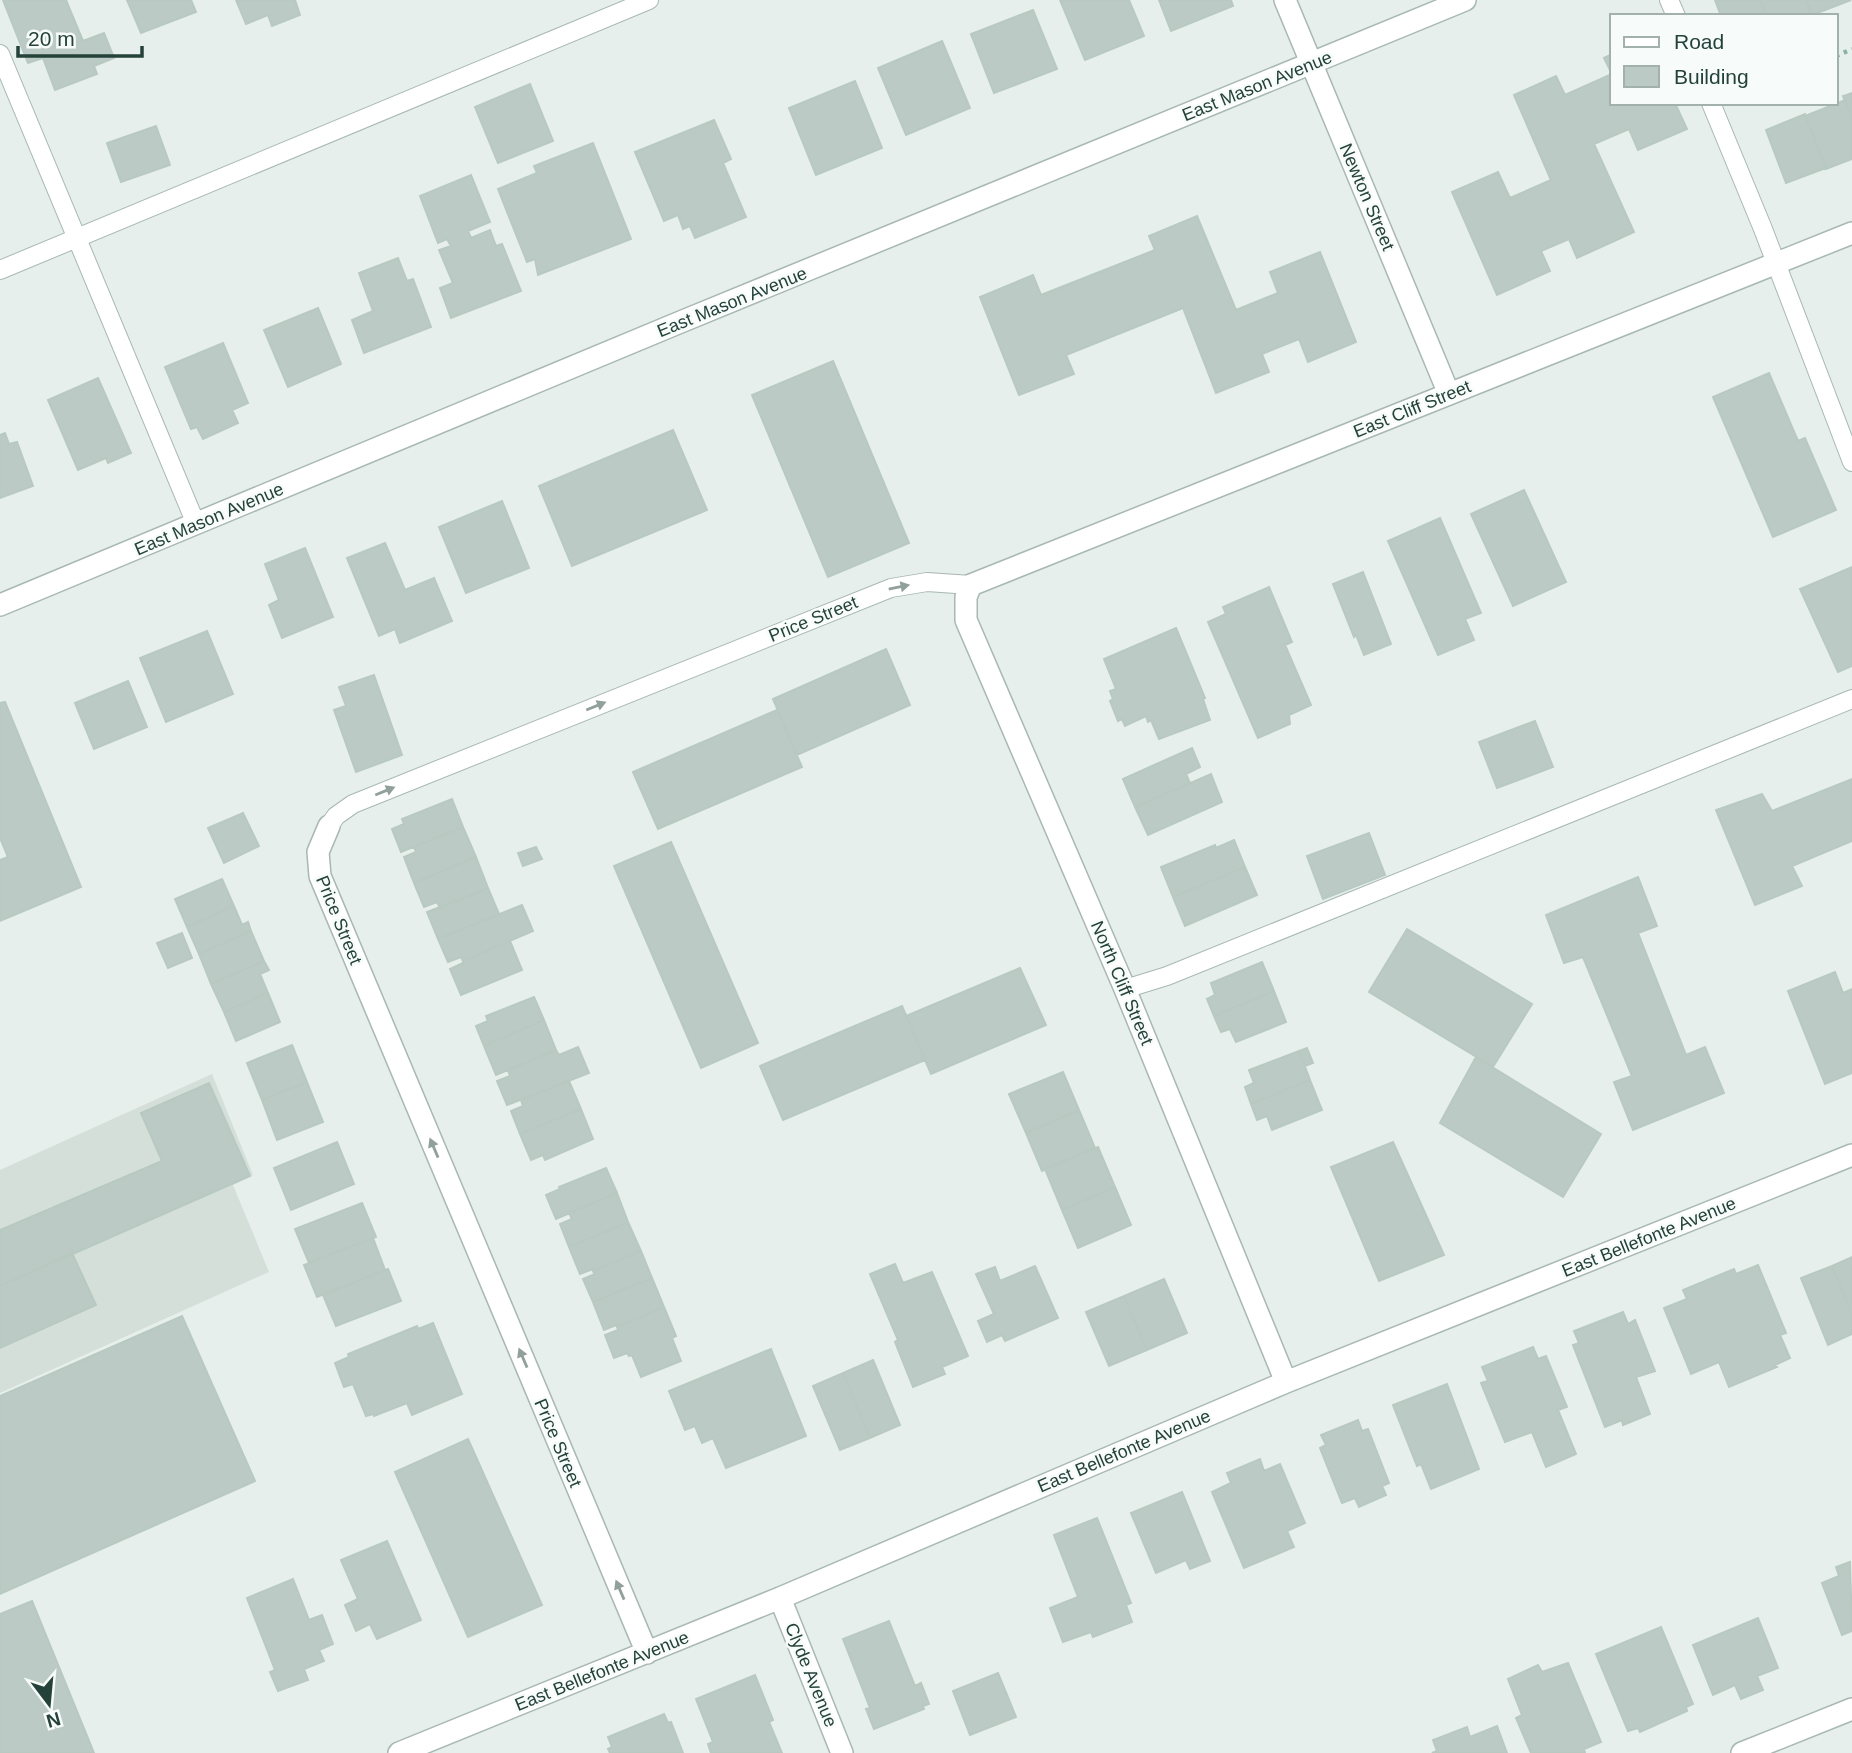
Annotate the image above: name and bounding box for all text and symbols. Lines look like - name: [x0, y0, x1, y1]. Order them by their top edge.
- scale bar: [18, 14, 142, 58]
- legend: [1610, 14, 1838, 105]
- text: 20 m: [28, 27, 75, 50]
- text: Road: [1674, 30, 1724, 53]
- street label: East Mason Avenue: [1179, 47, 1335, 125]
- text: Building: [1674, 65, 1749, 88]
- street label: Newton Street: [1336, 141, 1398, 253]
- street label: East Mason Avenue: [654, 263, 810, 341]
- street label: East Cliff Street: [1350, 376, 1474, 442]
- street label: East Mason Avenue: [132, 479, 286, 559]
- one-way arrow: [888, 581, 910, 592]
- street label: Price Street: [766, 592, 860, 646]
- one-way arrow: [586, 700, 607, 711]
- one-way arrow: [375, 785, 396, 796]
- street label: Price Street: [312, 873, 366, 967]
- street label: North Cliff Street: [1087, 918, 1157, 1048]
- one-way arrow: [429, 1137, 440, 1158]
- street label: East Bellefonte Avenue: [1559, 1193, 1739, 1281]
- one-way arrow: [517, 1347, 528, 1368]
- street label: Price Street: [530, 1396, 586, 1490]
- street label: East Bellefonte Avenue: [1035, 1405, 1213, 1497]
- one-way arrow: [614, 1580, 626, 1600]
- street label: Clyde Avenue: [781, 1620, 841, 1730]
- street label: East Bellefonte Avenue: [512, 1627, 692, 1715]
- north arrow: [14, 1669, 84, 1739]
- text: N: [44, 1708, 63, 1732]

